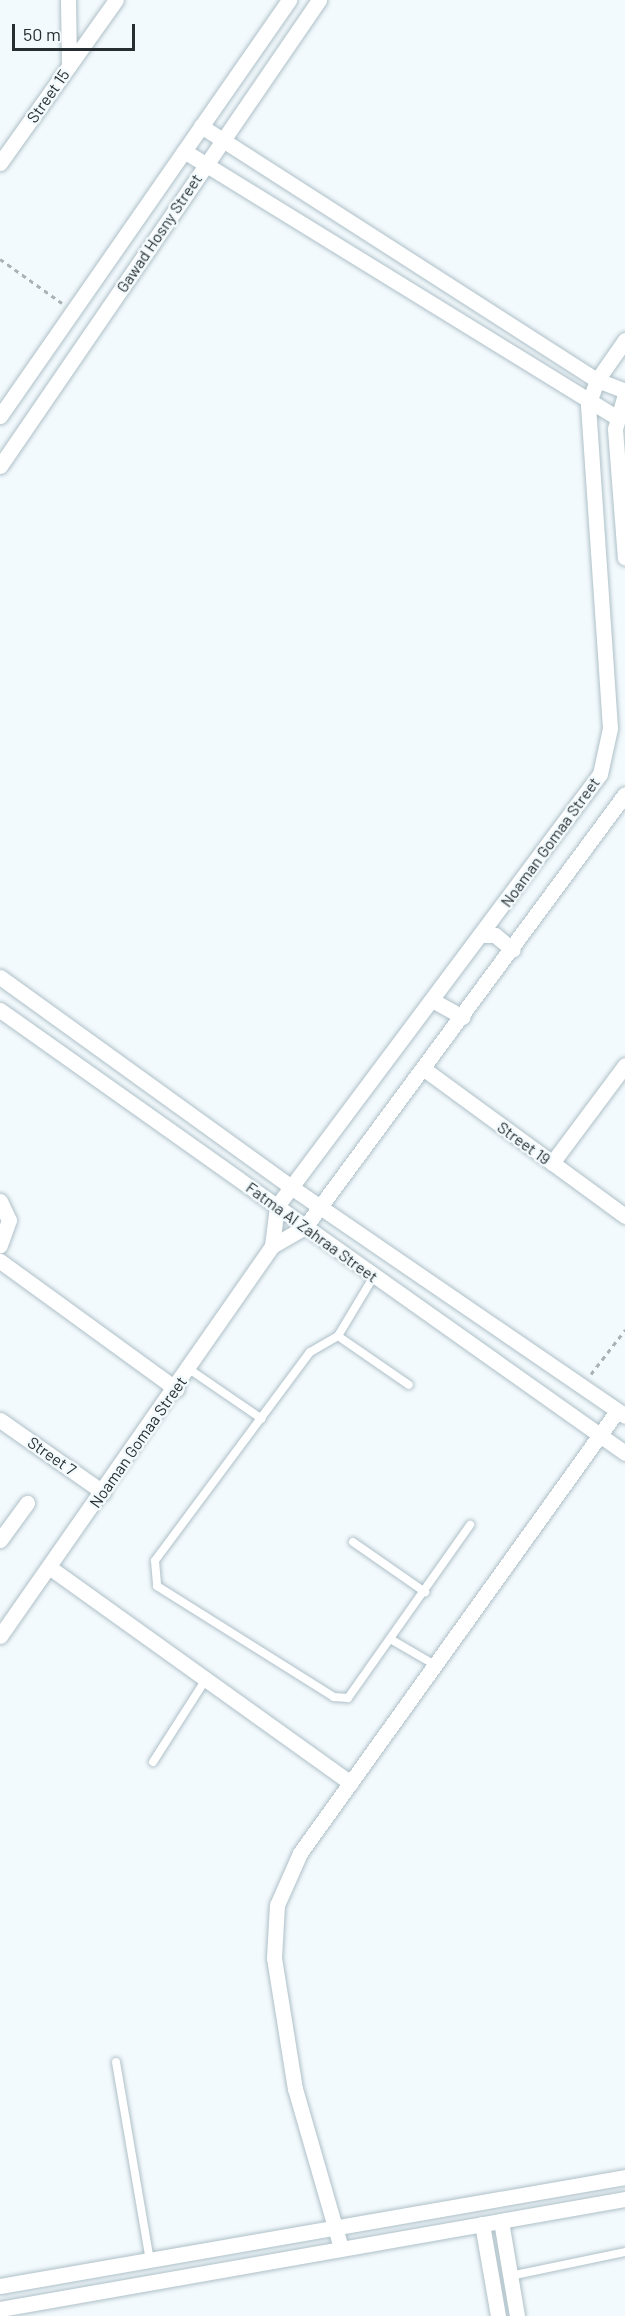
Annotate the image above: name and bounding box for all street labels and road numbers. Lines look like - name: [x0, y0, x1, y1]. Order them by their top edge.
- street label: Street 15: [23, 66, 73, 126]
- street label: Gawad Hosny Street: [112, 170, 206, 296]
- street label: Noaman Gomaa Street: [496, 773, 604, 911]
- street label: Street 19: [494, 1117, 554, 1169]
- street label: Fatma Al Zahraa Street: [242, 1178, 382, 1286]
- street label: Noaman Gomaa Street: [85, 1373, 191, 1511]
- street label: Street 7: [24, 1433, 80, 1479]

